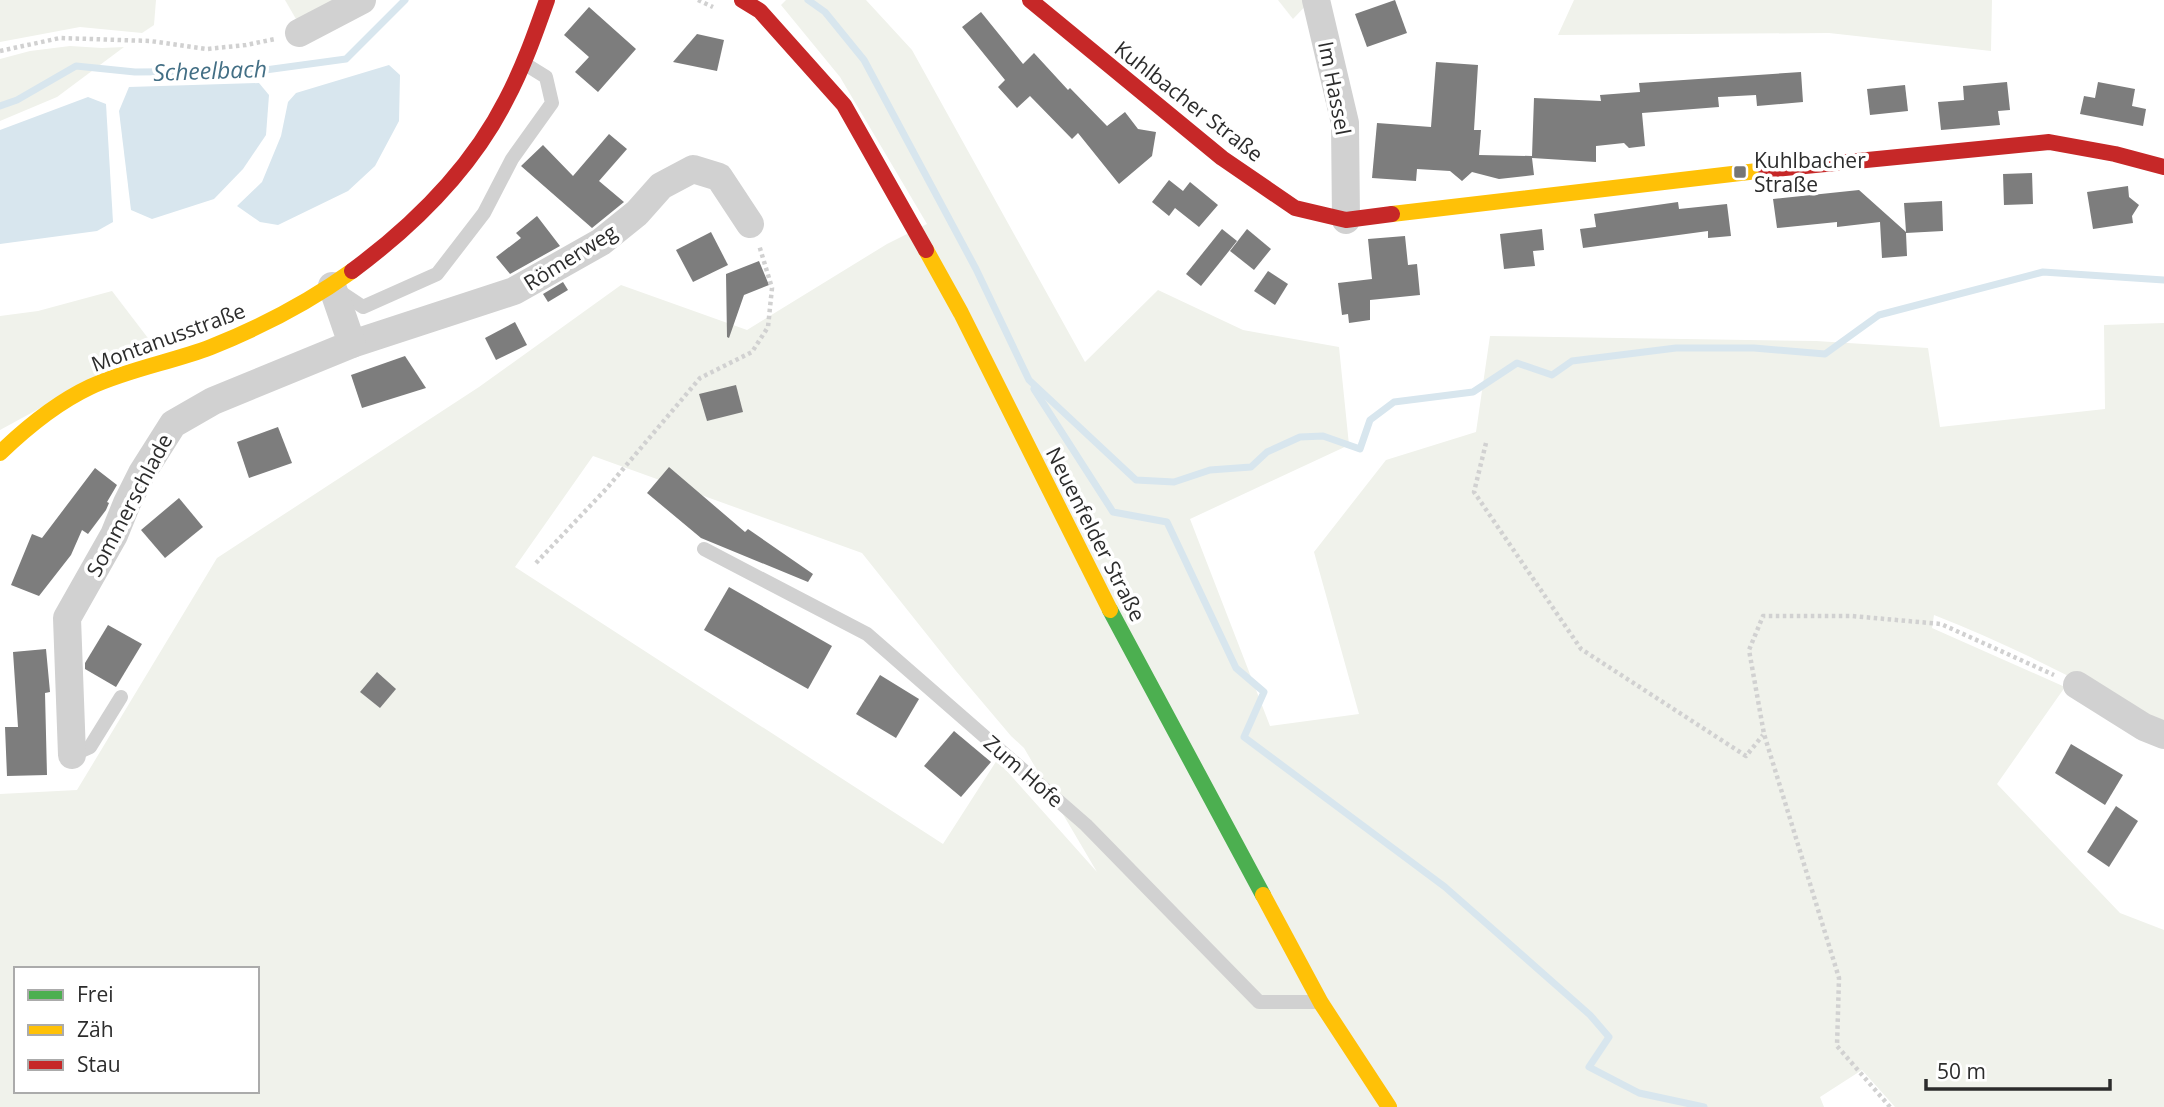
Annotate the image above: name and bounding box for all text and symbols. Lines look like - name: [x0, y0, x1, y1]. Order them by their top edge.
- street label: Kuhlbacher Straße: [1109, 34, 1269, 168]
- street label: Im Hassel: [1312, 39, 1358, 137]
- water label: Scheelbach: [152, 52, 268, 88]
- place label: Kuhlbacher Straße: [1754, 146, 1866, 198]
- marker: Kuhlbacher Straße: [1732, 164, 1748, 180]
- street label: Römerweg: [518, 217, 622, 297]
- street label: Montanusstraße: [87, 296, 249, 378]
- street label: Sommerschlade: [80, 429, 178, 581]
- street label: Neuenfelder Straße: [1040, 442, 1152, 626]
- street label: Zum Hofe: [978, 729, 1070, 813]
- legend: [14, 967, 259, 1093]
- text: Frei: [77, 980, 114, 1008]
- text: Zäh: [77, 1015, 114, 1043]
- scale bar: [1926, 1048, 2110, 1092]
- text: Stau: [77, 1050, 121, 1078]
- text: 50 m: [1937, 1057, 1986, 1085]

